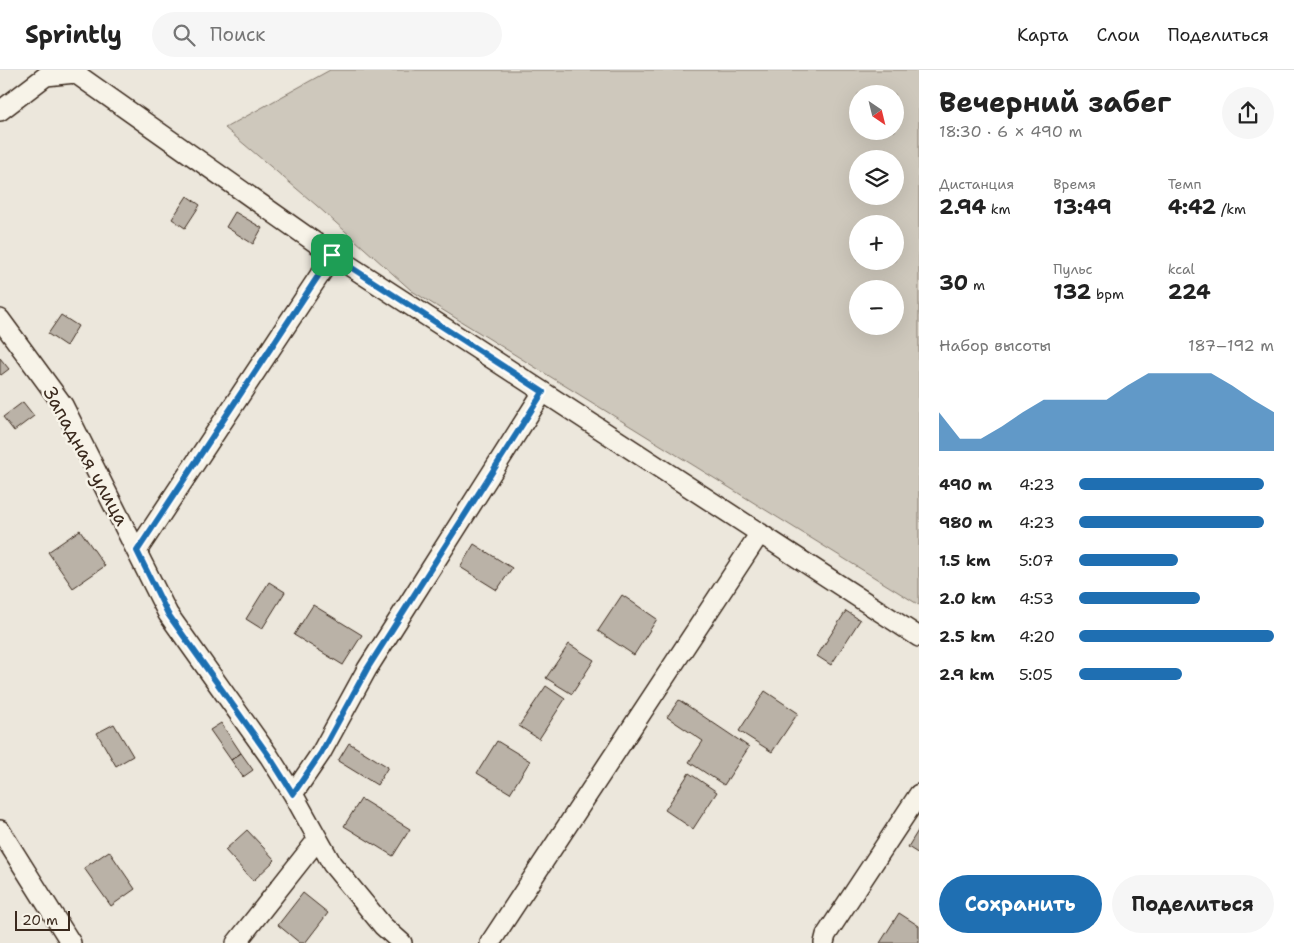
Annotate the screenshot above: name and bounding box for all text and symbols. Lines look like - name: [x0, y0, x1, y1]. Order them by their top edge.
- search box: [152, 12, 502, 57]
- text: Sprintly: [25, 19, 122, 51]
- icon: search: [170, 21, 198, 49]
- text: Поиск: [210, 22, 265, 47]
- text: Карта: [1017, 23, 1068, 47]
- text: Слои: [1096, 23, 1140, 47]
- text: Поделиться: [1168, 23, 1269, 47]
- text: Вечерний забег: [939, 83, 1171, 121]
- north arrow: [849, 85, 904, 140]
- map controls: [849, 85, 904, 335]
- button: share: [1222, 87, 1274, 139]
- text: 18:30 · 6 × 490 m: [939, 121, 1082, 142]
- button: layers: [849, 150, 904, 205]
- text: Дистанция: [939, 175, 1014, 193]
- text: Время: [1053, 175, 1096, 193]
- text: Темп: [1168, 175, 1202, 193]
- text: 2.94: [939, 193, 986, 221]
- text: 13:49: [1053, 193, 1112, 221]
- text: 4:42: [1168, 193, 1216, 221]
- text: km: [986, 200, 1011, 218]
- text: /km: [1216, 200, 1246, 218]
- button: +: [849, 215, 904, 270]
- pin: [311, 234, 353, 276]
- icon: arrive: [318, 241, 346, 269]
- text: Пульс: [1053, 260, 1093, 278]
- text: kcal: [1168, 260, 1195, 278]
- text: 30: [939, 269, 968, 297]
- text: m: [968, 276, 985, 294]
- text: 132: [1053, 278, 1091, 306]
- text: 224: [1168, 278, 1211, 306]
- button: −: [849, 280, 904, 335]
- text: bpm: [1091, 285, 1124, 303]
- text: Набор высоты: [939, 335, 1051, 356]
- text: 187–192 m: [1188, 335, 1274, 356]
- street label: Западная улица: [37, 382, 135, 530]
- text: 490 m: [939, 474, 992, 495]
- text: 4:23: [1019, 474, 1055, 495]
- text: 980 m: [939, 512, 993, 533]
- text: 4:23: [1019, 512, 1055, 533]
- text: 1.5 km: [939, 550, 991, 571]
- text: 5:07: [1019, 550, 1054, 571]
- text: 2.0 km: [939, 588, 996, 609]
- text: 4:53: [1019, 588, 1054, 609]
- text: 2.5 km: [939, 626, 995, 647]
- text: 4:20: [1019, 626, 1055, 647]
- text: 2.9 km: [939, 664, 994, 685]
- text: 5:05: [1019, 664, 1053, 685]
- button: Сохранить: [939, 875, 1102, 933]
- button: Поделиться: [1112, 875, 1274, 933]
- scale bar: [15, 908, 70, 931]
- text: 20 m: [22, 911, 58, 929]

